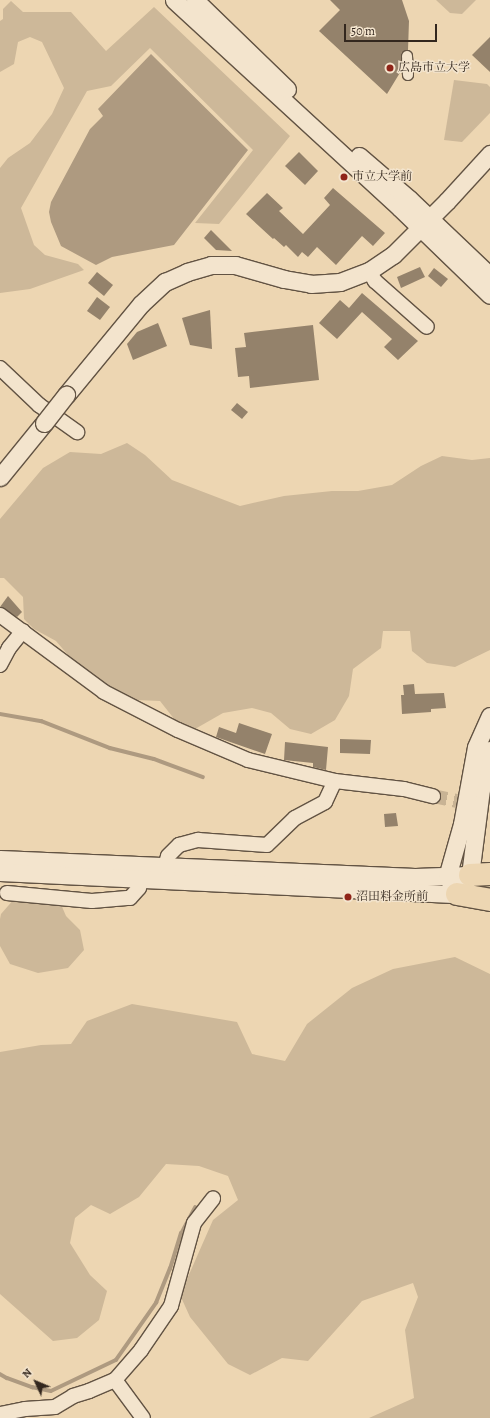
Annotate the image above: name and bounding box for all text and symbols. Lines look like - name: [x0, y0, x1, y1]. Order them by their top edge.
- scale bar: [346, 16, 439, 42]
- text: 50 m: [351, 23, 375, 39]
- place label: 広島市立大学: [398, 61, 470, 75]
- marker: 広島市立大学: [385, 63, 395, 73]
- place label: 市立大学前: [352, 170, 412, 184]
- marker: 市立大学前: [339, 172, 349, 182]
- place label: 沼田料金所前: [356, 890, 428, 904]
- marker: 沼田料金所前: [343, 892, 353, 902]
- north arrow: [16, 1362, 56, 1402]
- text: N: [19, 1365, 35, 1381]

